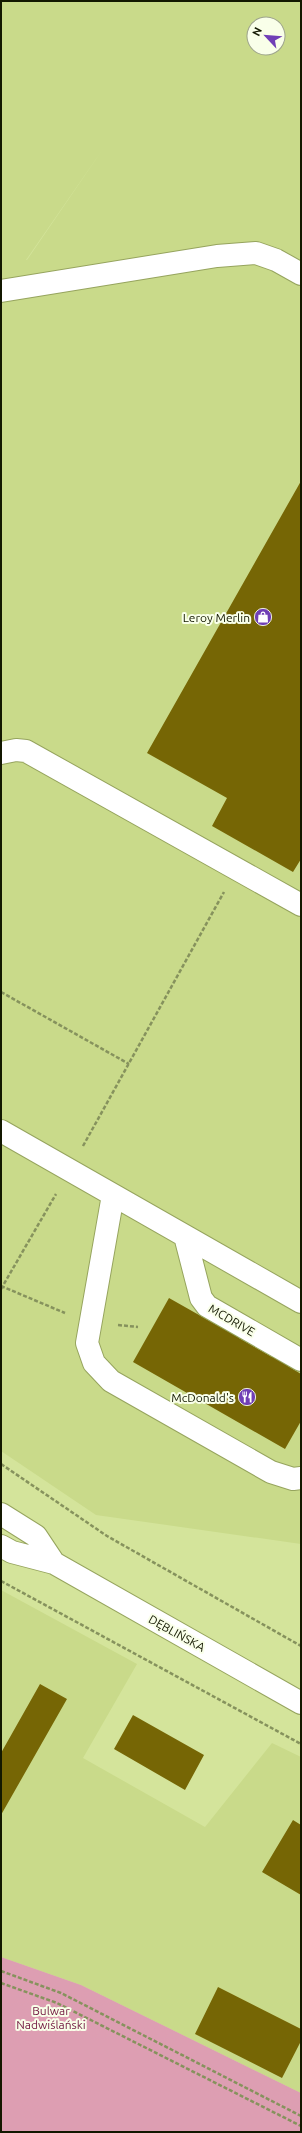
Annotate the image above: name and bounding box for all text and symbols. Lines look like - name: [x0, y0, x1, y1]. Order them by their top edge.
- north arrow: [246, 16, 286, 56]
- text: N: [250, 25, 264, 38]
- shop icon: Leroy Merlin: [253, 607, 273, 627]
- place label: Leroy Merlin: [183, 611, 250, 624]
- street label: MCDRIVE: [207, 1302, 258, 1339]
- restaurant icon: McDonald's: [237, 1387, 257, 1407]
- place label: McDonald's: [171, 1391, 234, 1404]
- street label: DĘBLIŃSKA: [147, 1612, 208, 1654]
- park label: Bulwar Nadwiślański: [16, 2004, 86, 2031]

